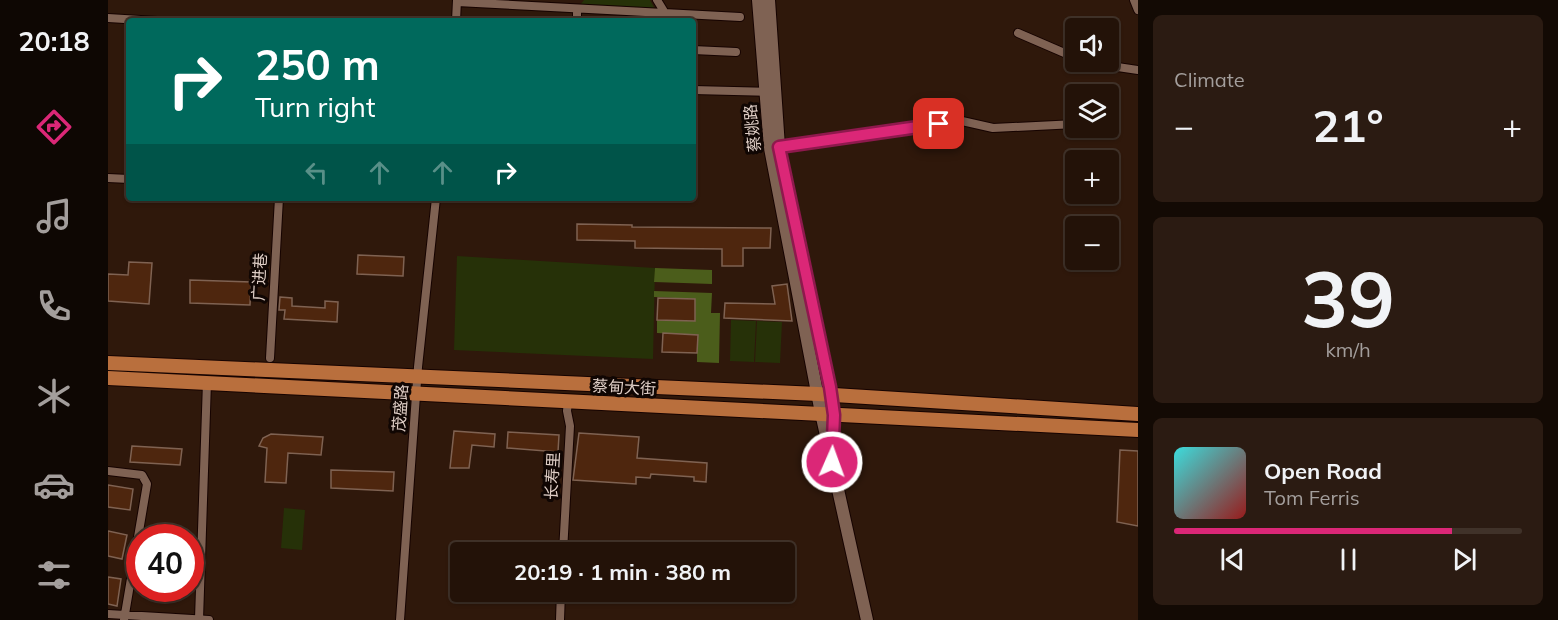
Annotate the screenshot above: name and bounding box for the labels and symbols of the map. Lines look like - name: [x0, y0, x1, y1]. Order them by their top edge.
- pin: [913, 98, 964, 149]
- street label: 蔡姚路: [740, 103, 764, 153]
- street label: 广进巷: [248, 253, 270, 301]
- street label: 蔡甸大街: [592, 375, 656, 399]
- street label: 茂盛路: [388, 383, 412, 433]
- position arrow: [800, 430, 864, 494]
- street label: 长寿里: [541, 452, 563, 500]
- speed limit sign: 40: [126, 524, 204, 602]

